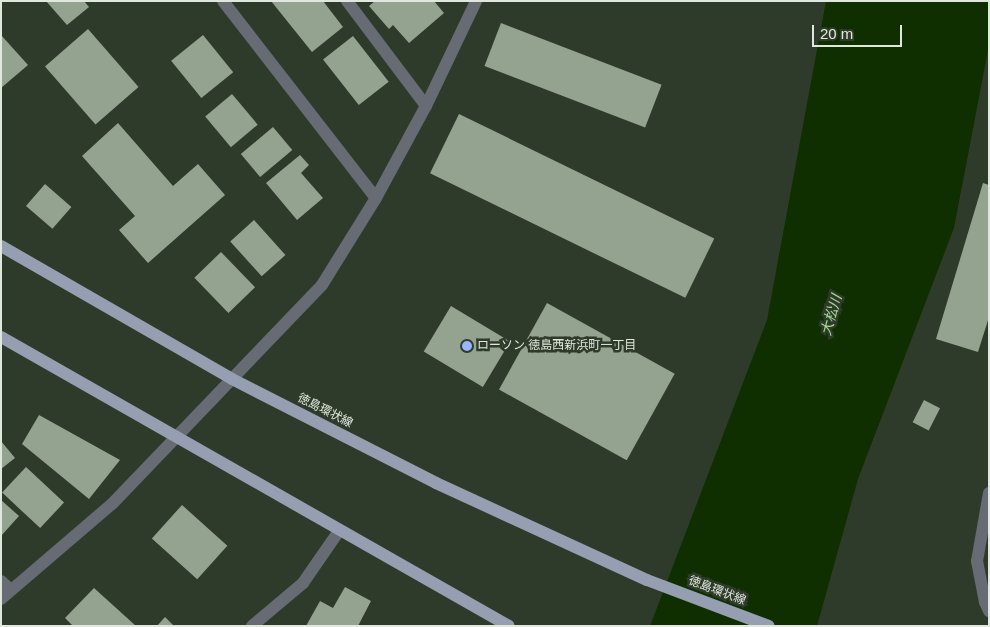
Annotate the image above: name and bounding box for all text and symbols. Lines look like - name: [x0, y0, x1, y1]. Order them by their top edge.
- scale bar: [815, 15, 905, 47]
- text: 20 m: [820, 25, 853, 42]
- water label: 大松川: [817, 292, 845, 338]
- place label: ローソン 徳島西新浜町一丁目: [477, 339, 636, 353]
- marker: ローソン 徳島西新浜町一丁目: [461, 340, 473, 352]
- street label: 徳島環状線: [295, 391, 355, 431]
- street label: 徳島環状線: [686, 574, 748, 608]

